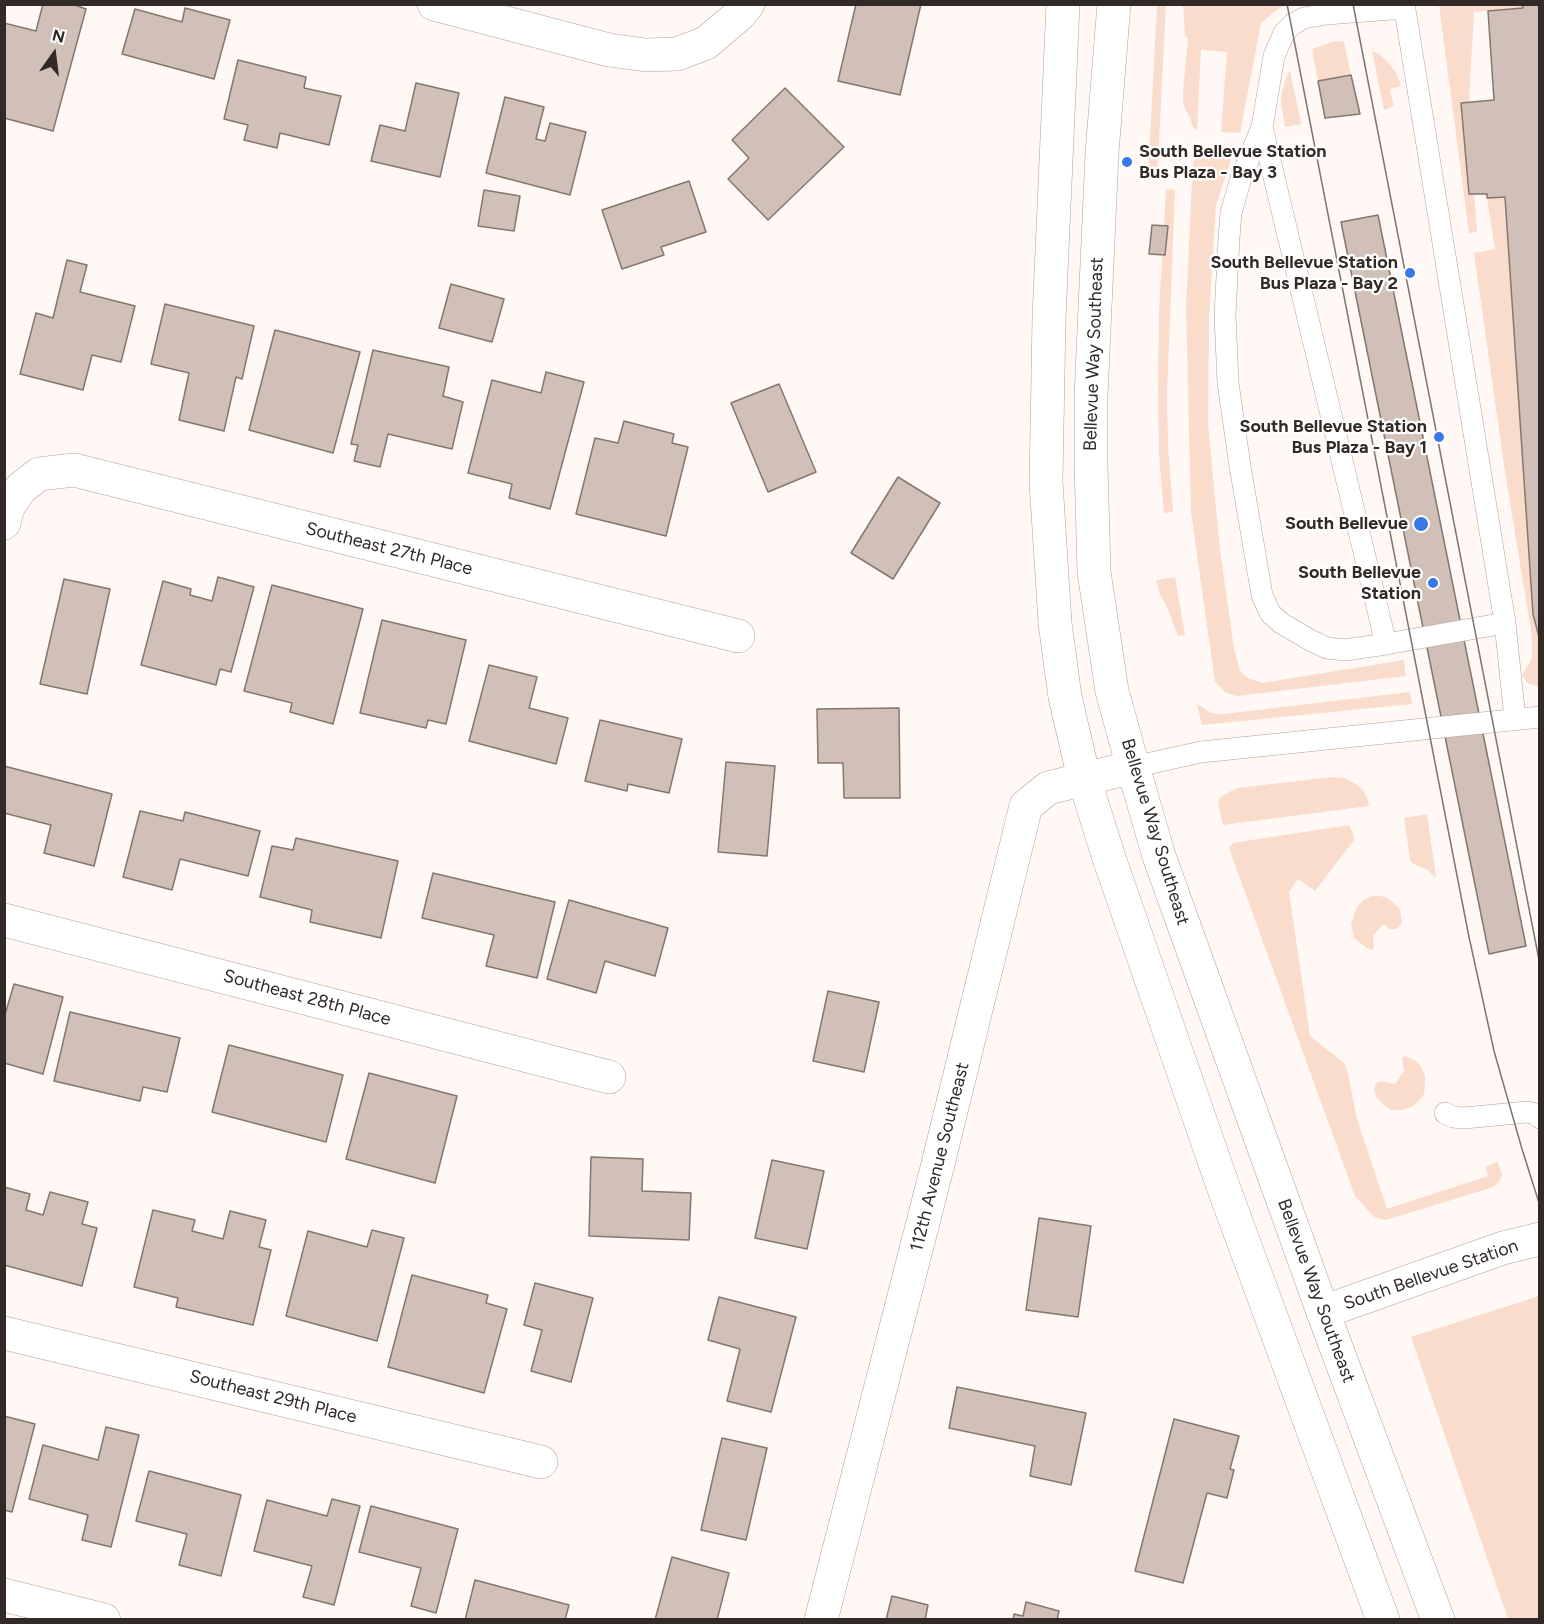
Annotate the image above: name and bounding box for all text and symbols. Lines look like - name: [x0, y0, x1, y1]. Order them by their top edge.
- north arrow: [24, 24, 84, 84]
- text: N: [50, 25, 67, 47]
- place label: South Bellevue Station Bus Plaza - Bay 3: [1139, 141, 1327, 184]
- marker: South Bellevue Station Bus Plaza - Bay 3: [1120, 155, 1134, 169]
- place label: South Bellevue Station Bus Plaza - Bay 2: [1210, 252, 1398, 294]
- street label: Bellevue Way Southeast: [1080, 257, 1108, 451]
- marker: South Bellevue Station Bus Plaza - Bay 2: [1403, 266, 1417, 280]
- place label: South Bellevue Station Bus Plaza - Bay 1: [1239, 416, 1427, 458]
- marker: South Bellevue Station Bus Plaza - Bay 1: [1432, 430, 1446, 444]
- place label: South Bellevue: [1285, 513, 1408, 535]
- marker: South Bellevue: [1412, 515, 1430, 533]
- street label: Southeast 27th Place: [303, 518, 475, 580]
- place label: South Bellevue Station: [1298, 562, 1421, 604]
- marker: South Bellevue Station: [1426, 576, 1440, 590]
- street label: Bellevue Way Southeast: [1116, 736, 1194, 928]
- street label: Southeast 28th Place: [221, 965, 393, 1031]
- street label: 112th Avenue Southeast: [906, 1060, 974, 1254]
- street label: Bellevue Way Southeast: [1273, 1196, 1359, 1386]
- street label: South Bellevue Station: [1341, 1235, 1521, 1315]
- street label: Southeast 29th Place: [187, 1366, 359, 1428]

